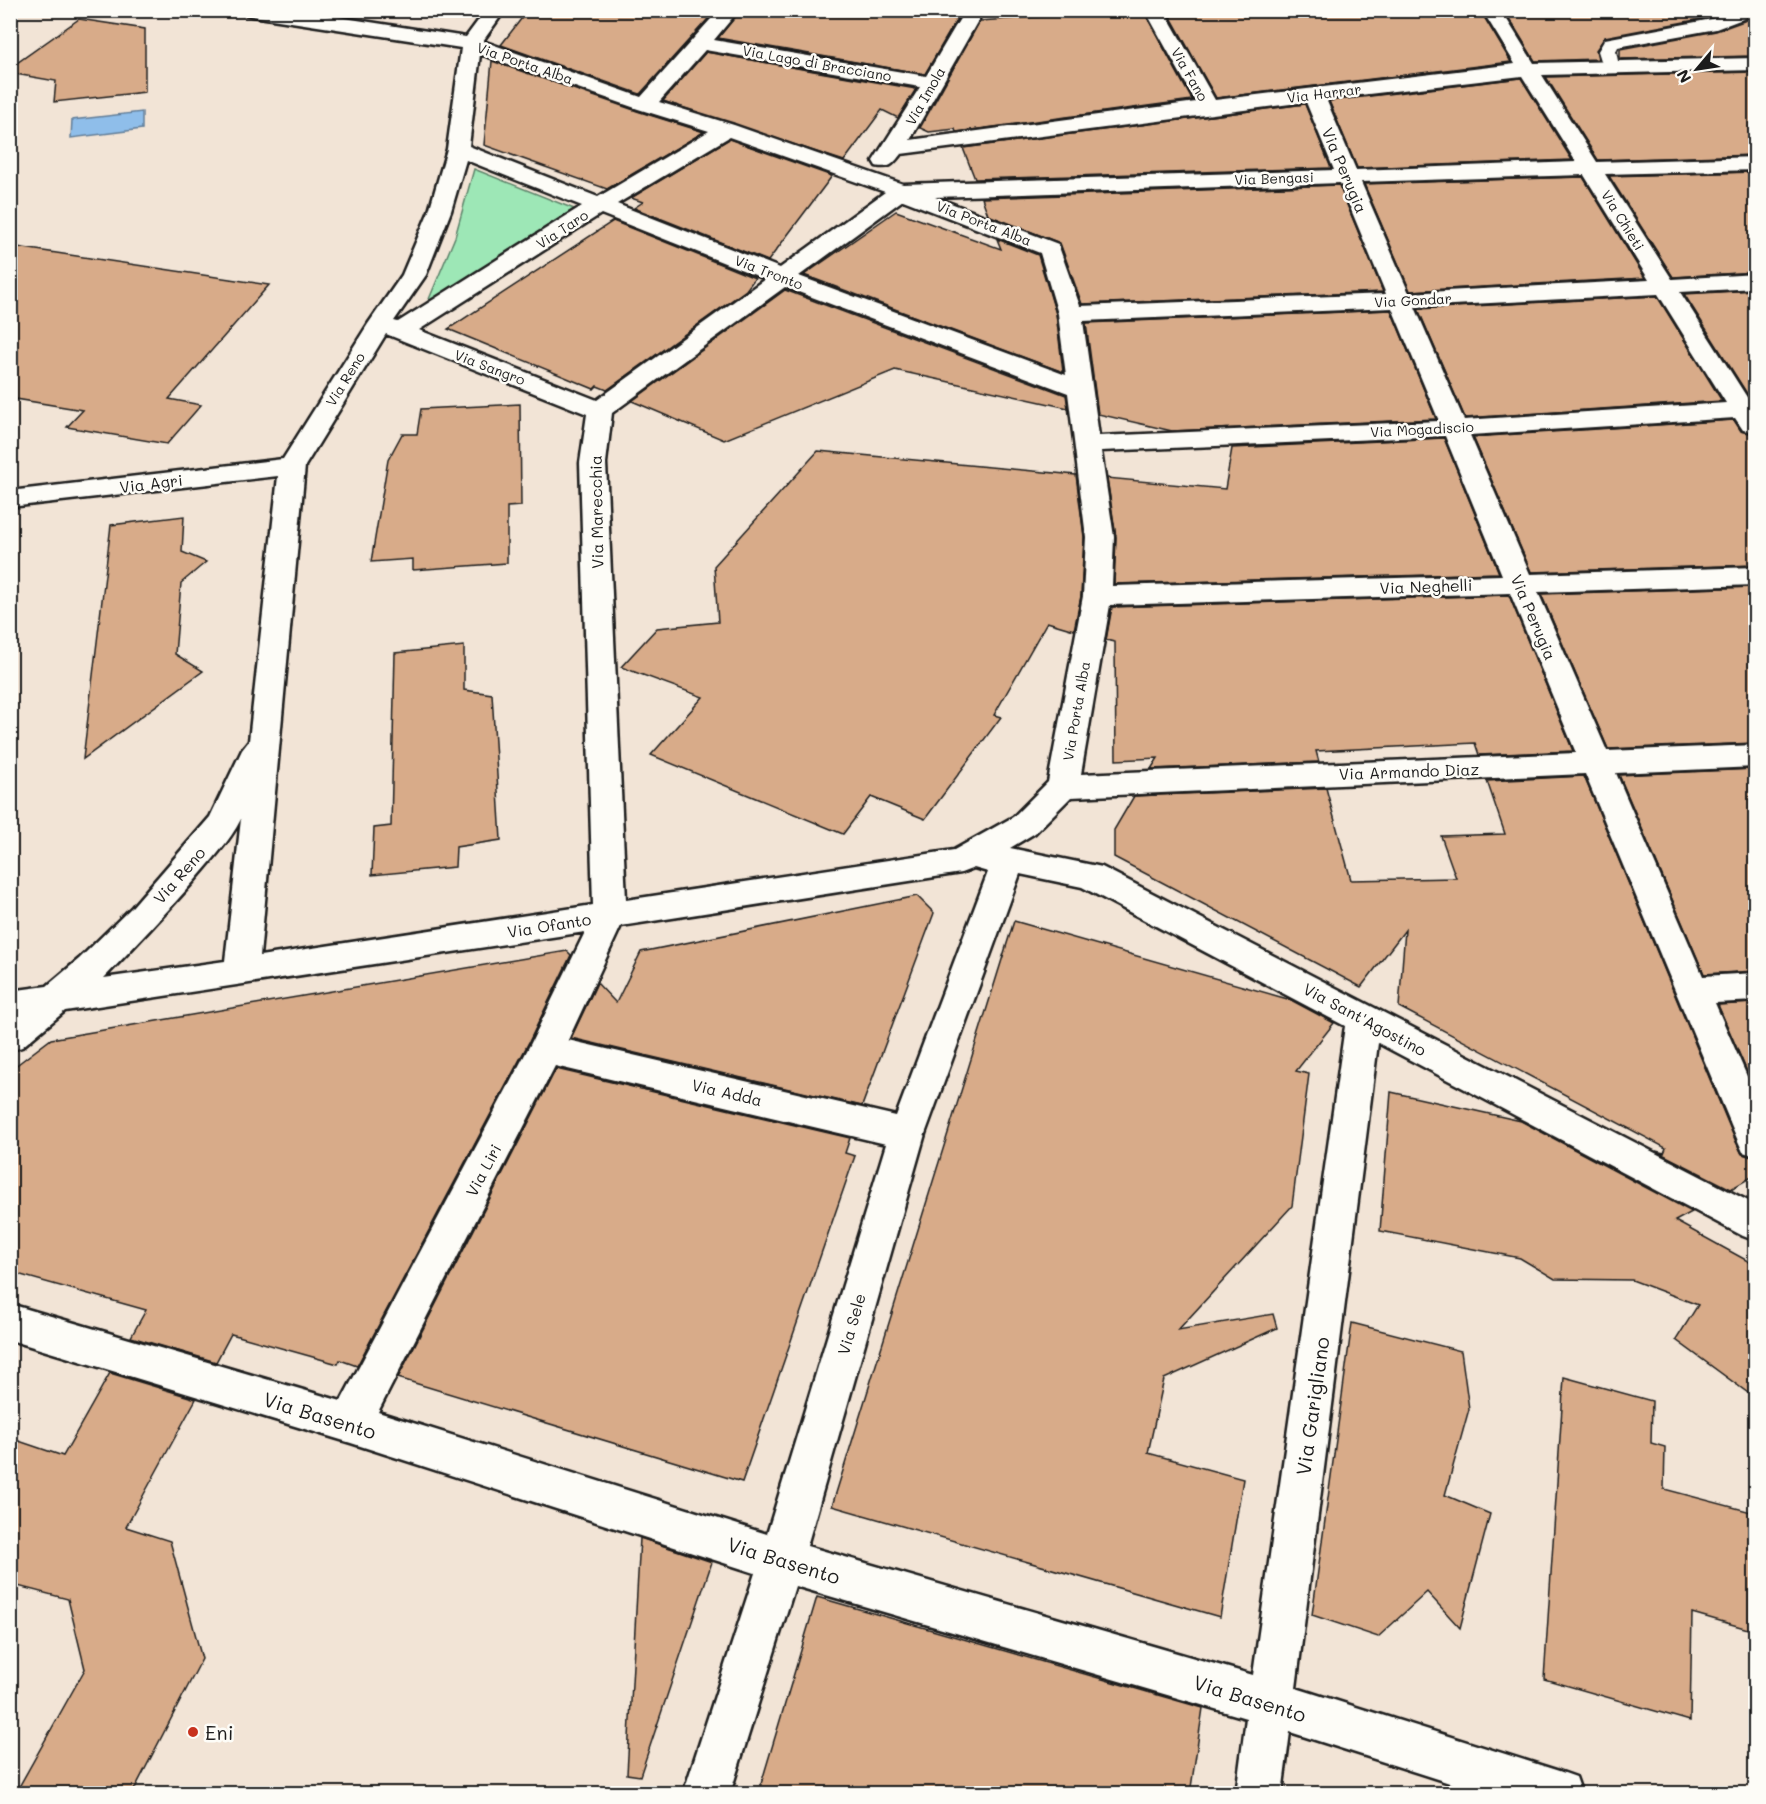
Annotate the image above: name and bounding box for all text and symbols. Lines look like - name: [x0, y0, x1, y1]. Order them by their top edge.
- street label: Via Porta Alba: [474, 38, 576, 88]
- north arrow: [1667, 39, 1727, 99]
- street label: Via Lago di Bracciano: [741, 41, 893, 85]
- street label: Via Fano: [1167, 44, 1213, 104]
- street label: Via Imola: [901, 63, 949, 129]
- text: N: [1671, 66, 1696, 87]
- street label: Via Harrar: [1286, 79, 1362, 107]
- street label: Via Perugia: [1318, 124, 1372, 216]
- street label: Via Bengasi: [1234, 167, 1314, 189]
- street label: Via Chieti: [1597, 186, 1649, 254]
- street label: Via Porta Alba: [934, 196, 1034, 250]
- street label: Via Taro: [532, 205, 592, 253]
- street label: Via Tronto: [732, 250, 806, 294]
- street label: Via Gondar: [1374, 288, 1452, 312]
- street label: Via Sangro: [452, 345, 528, 389]
- street label: Via Reno: [321, 348, 369, 410]
- street label: Via Mogadiscio: [1370, 417, 1474, 441]
- street label: Via Marecchia: [585, 455, 607, 569]
- street label: Via Agri: [118, 469, 184, 497]
- street label: Via Perugia: [1507, 571, 1561, 663]
- street label: Via Neghelli: [1379, 574, 1473, 598]
- street label: Via Porta Alba: [1058, 660, 1094, 762]
- street label: Via Armando Diaz: [1338, 758, 1480, 784]
- street label: Via Reno: [149, 842, 209, 908]
- street label: Via Ofanto: [506, 908, 592, 942]
- street label: Via Sant'Agostino: [1300, 978, 1430, 1060]
- street label: Via Adda: [690, 1074, 764, 1110]
- street label: Via Liri: [460, 1140, 506, 1200]
- street label: Via Sele: [832, 1291, 870, 1357]
- street label: Via Garigliano: [1289, 1335, 1335, 1477]
- street label: Via Basento: [260, 1386, 380, 1445]
- street label: Via Basento: [724, 1531, 844, 1590]
- street label: Via Basento: [1190, 1669, 1310, 1728]
- place label: Eni: [205, 1719, 234, 1745]
- marker: Eni: [186, 1725, 200, 1739]

